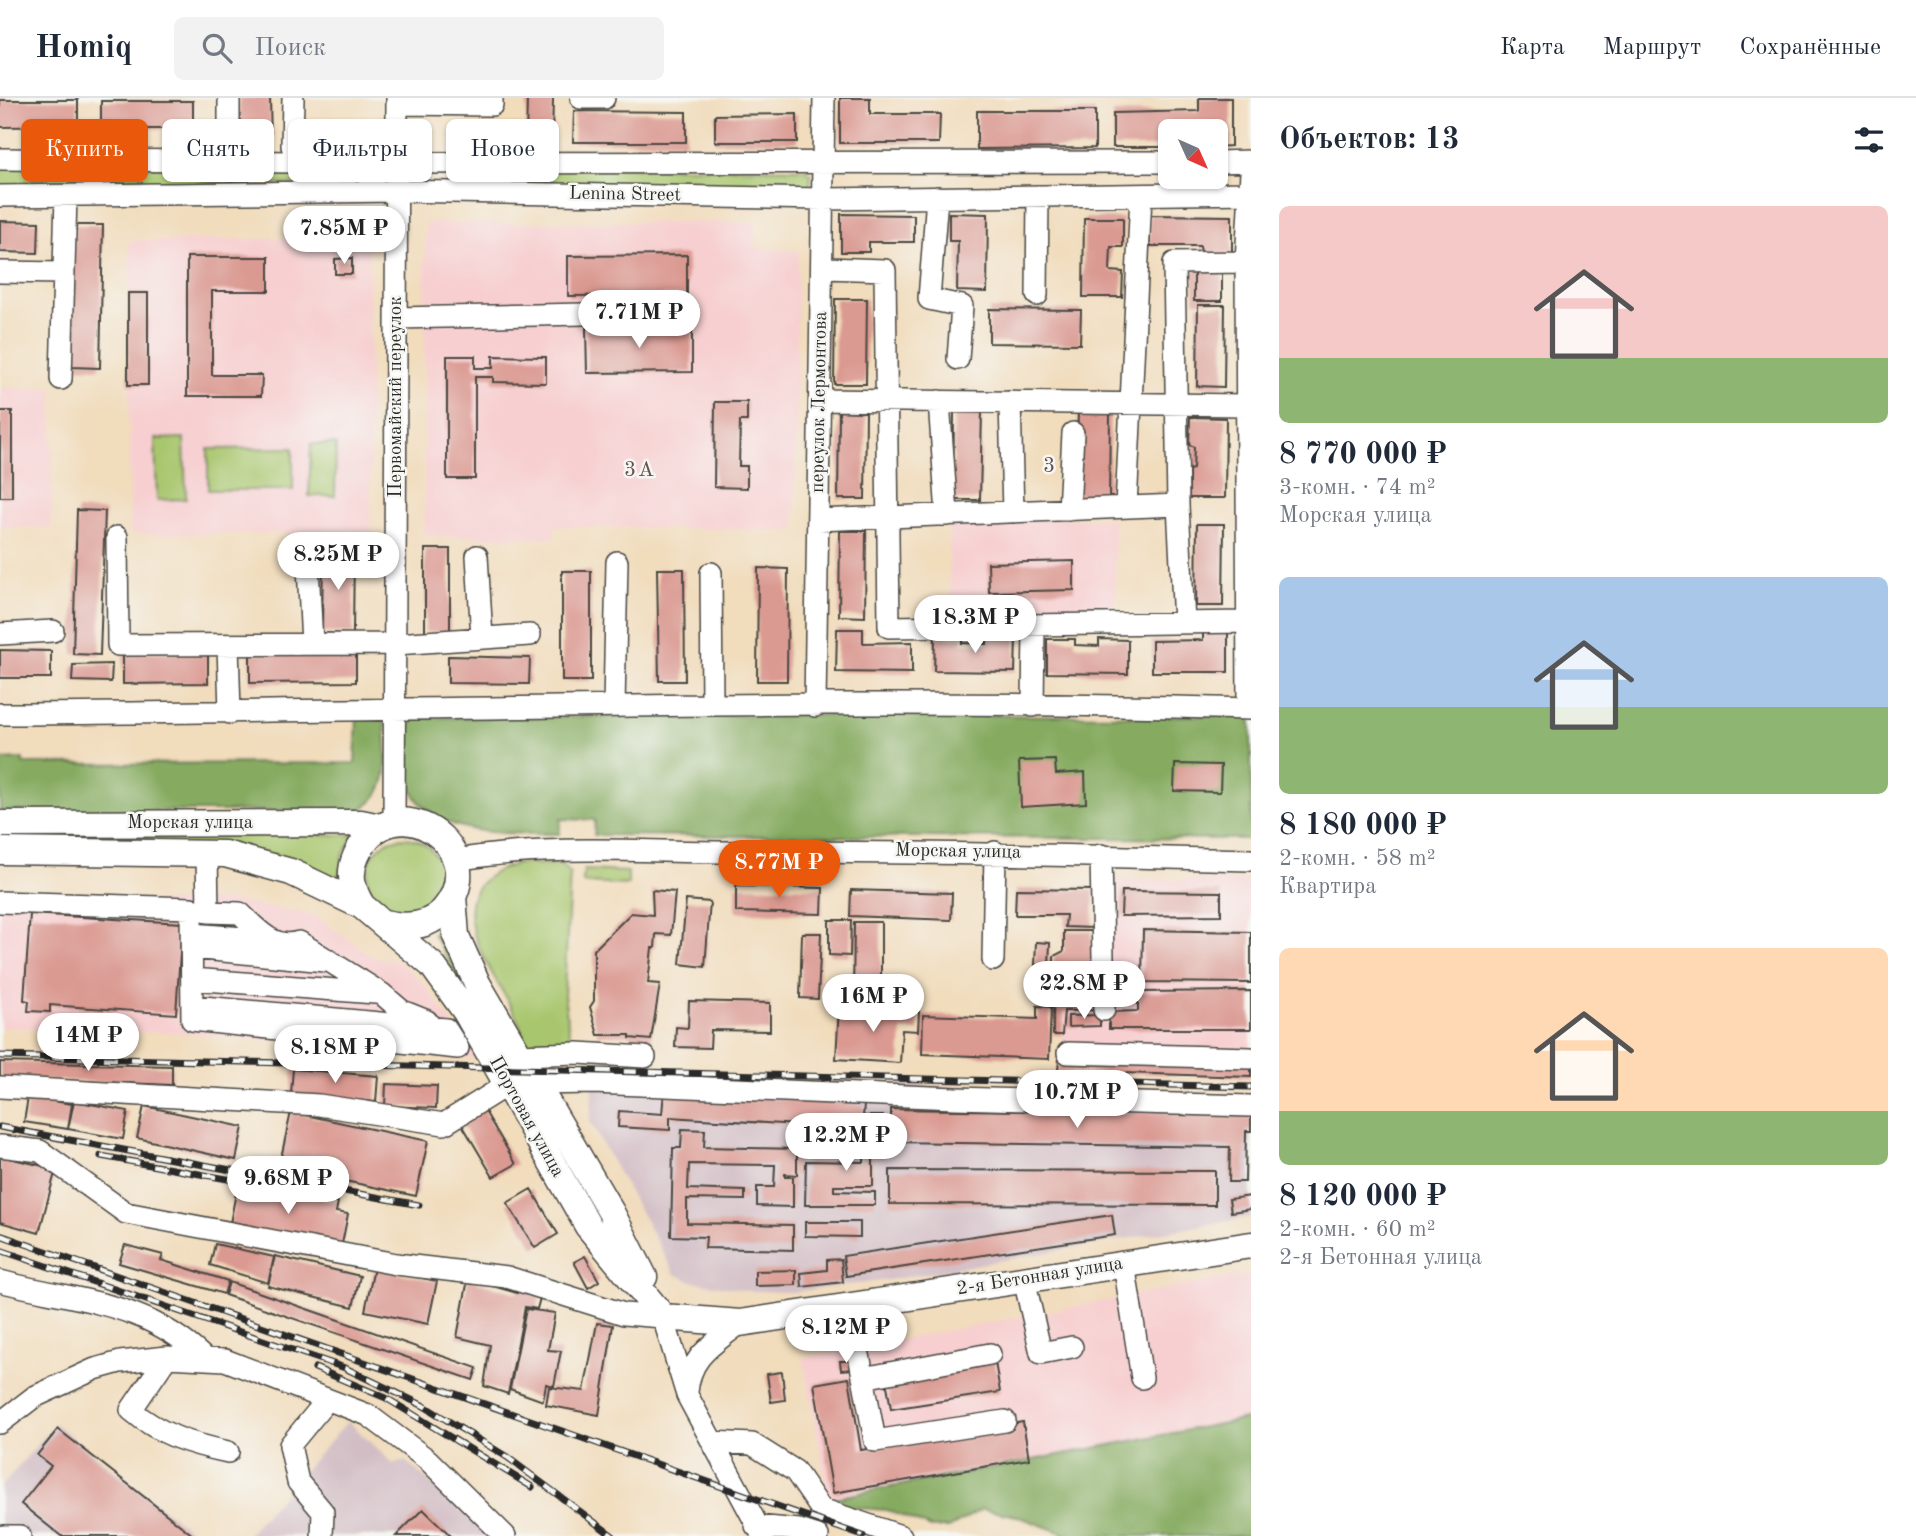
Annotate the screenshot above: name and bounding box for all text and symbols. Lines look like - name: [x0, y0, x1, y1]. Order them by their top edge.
- search box: [174, 17, 664, 80]
- icon: search: [198, 29, 236, 67]
- text: Homiq: [35, 32, 132, 65]
- text: Поиск: [254, 35, 326, 61]
- text: Карта: [1500, 36, 1565, 60]
- text: Маршрут: [1603, 36, 1701, 60]
- text: Сохранённые: [1739, 36, 1881, 60]
- chip: Купить: [21, 119, 148, 182]
- chip: Снять: [162, 119, 274, 182]
- chip: Фильтры: [288, 119, 432, 182]
- chip: Новое: [446, 119, 559, 182]
- north arrow: [1158, 119, 1228, 189]
- map controls: [1158, 119, 1228, 189]
- icon: filters: [1850, 121, 1888, 159]
- text: Объектов: 13: [1279, 125, 1459, 155]
- street label: Lenina Street: [569, 185, 681, 205]
- pin: 7.85M ₽: [279, 206, 409, 266]
- text: 7.85M ₽: [299, 217, 389, 240]
- icon: home: [1521, 251, 1647, 377]
- pin: 7.71M ₽: [574, 290, 704, 350]
- street label: Первомайский переулок: [387, 296, 406, 498]
- text: 7.71M ₽: [594, 301, 684, 324]
- street label: переулок Лермонтова: [809, 310, 831, 493]
- text: 8 770 000 ₽: [1279, 440, 1447, 470]
- district label: 3: [1043, 456, 1057, 477]
- district label: 3А: [624, 460, 656, 481]
- text: 3-комн. · 74 m²: [1279, 476, 1436, 499]
- text: Морская улица: [1279, 504, 1432, 527]
- pin: 8.25M ₽: [273, 532, 403, 592]
- text: 8.25M ₽: [293, 543, 383, 566]
- pin: 18.3M ₽: [910, 596, 1040, 655]
- text: 18.3M ₽: [930, 606, 1020, 629]
- icon: home: [1521, 622, 1647, 748]
- text: 8 180 000 ₽: [1279, 811, 1447, 841]
- street label: Морская улица: [127, 814, 254, 833]
- pin: 8.77M ₽: [714, 840, 844, 900]
- street label: Морская улица: [895, 841, 1022, 863]
- text: 2-комн. · 58 m²: [1279, 847, 1436, 870]
- text: 8.77M ₽: [734, 851, 824, 874]
- text: Квартира: [1279, 875, 1377, 898]
- pin: 22.8M ₽: [1019, 962, 1149, 1021]
- text: 22.8M ₽: [1039, 972, 1129, 995]
- pin: 16M ₽: [824, 974, 922, 1034]
- text: 16M ₽: [838, 985, 908, 1008]
- icon: home: [1521, 993, 1647, 1119]
- pin: 14M ₽: [39, 1014, 137, 1073]
- text: 14M ₽: [53, 1024, 123, 1047]
- pin: 8.18M ₽: [270, 1026, 400, 1085]
- text: 8.18M ₽: [290, 1036, 380, 1059]
- street label: Портовая улица: [485, 1053, 567, 1181]
- pin: 10.7M ₽: [1012, 1070, 1142, 1130]
- text: 10.7M ₽: [1032, 1081, 1122, 1104]
- pin: 12.2M ₽: [781, 1114, 911, 1173]
- text: 12.2M ₽: [801, 1124, 891, 1147]
- pin: 9.68M ₽: [223, 1156, 353, 1216]
- text: 9.68M ₽: [243, 1167, 333, 1190]
- text: 8 120 000 ₽: [1279, 1182, 1447, 1212]
- text: 2-комн. · 60 m²: [1279, 1218, 1436, 1241]
- text: 2-я Бетонная улица: [1279, 1246, 1482, 1269]
- street label: 2-я Бетонная улица: [956, 1254, 1125, 1300]
- pin: 8.12M ₽: [781, 1306, 911, 1365]
- text: 8.12M ₽: [801, 1316, 891, 1339]

